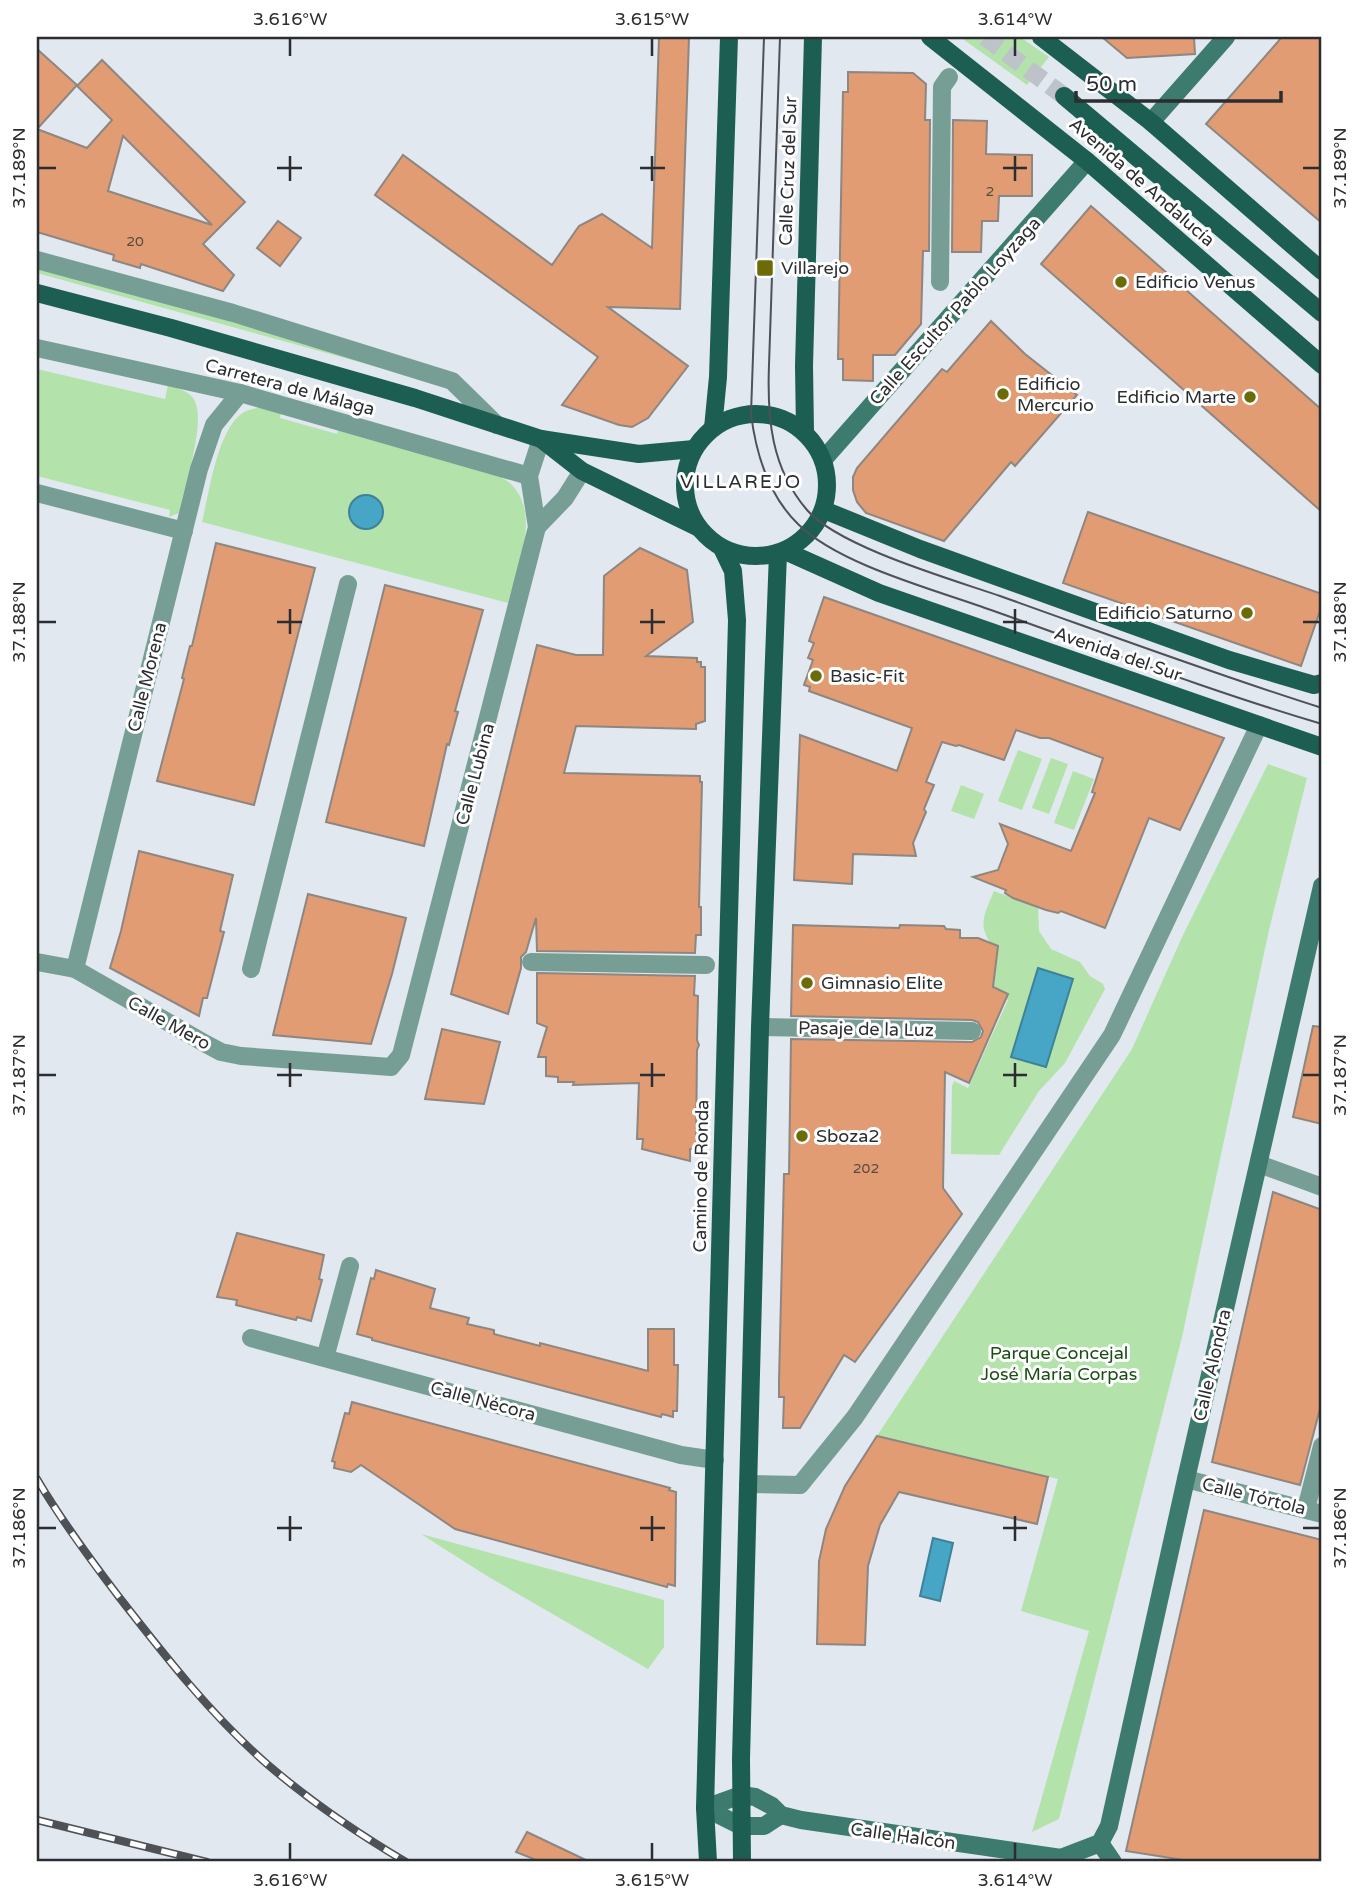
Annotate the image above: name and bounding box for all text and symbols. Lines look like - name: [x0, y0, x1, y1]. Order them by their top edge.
- text: 3.616°W: [253, 8, 327, 30]
- text: 3.615°W: [615, 8, 689, 30]
- text: 3.614°W: [978, 8, 1052, 30]
- scale bar: [1076, 60, 1280, 104]
- text: 50 m: [1086, 72, 1137, 97]
- street label: Calle Cruz del Sur: [774, 96, 802, 246]
- street label: Avenida de Andalucía: [1065, 113, 1219, 251]
- text: 37.189°N: [8, 127, 30, 209]
- text: 37.189°N: [1329, 127, 1351, 209]
- house number: 2: [986, 183, 994, 200]
- street label: Calle Escultor Pablo Loyzaga: [865, 212, 1045, 410]
- house number: 20: [126, 233, 144, 250]
- place label: Villarejo: [781, 257, 849, 279]
- marker: Villarejo: [755, 258, 775, 278]
- place label: Edificio Venus: [1135, 271, 1255, 293]
- marker: Edificio Venus: [1113, 274, 1129, 290]
- street label: Carretera de Málaga: [203, 354, 377, 420]
- place label: Edificio Mercurio: [1017, 373, 1094, 416]
- marker: Edificio Mercurio: [995, 386, 1011, 402]
- place label: Edificio Marte: [1116, 386, 1236, 408]
- marker: Edificio Marte: [1242, 389, 1258, 405]
- district label: VILLAREJO: [680, 471, 802, 493]
- text: 37.188°N: [8, 581, 30, 663]
- text: 37.188°N: [1329, 581, 1351, 663]
- place label: Edificio Saturno: [1097, 602, 1233, 624]
- marker: Edificio Saturno: [1239, 605, 1255, 621]
- street label: Calle Morena: [123, 620, 171, 734]
- street label: Avenida del Sur: [1051, 622, 1185, 686]
- place label: Basic-Fit: [830, 665, 905, 687]
- marker: Basic-Fit: [808, 668, 824, 684]
- street label: Calle Lubina: [451, 721, 499, 827]
- place label: Gimnasio Elite: [821, 972, 943, 994]
- marker: Gimnasio Elite: [799, 975, 815, 991]
- street label: Calle Mero: [124, 991, 214, 1055]
- street label: Pasaje de la Luz: [798, 1017, 934, 1041]
- text: 37.187°N: [8, 1034, 30, 1116]
- text: 37.187°N: [1329, 1034, 1351, 1116]
- street label: Camino de Ronda: [689, 1099, 713, 1253]
- place label: Sboza2: [816, 1125, 880, 1147]
- marker: Sboza2: [794, 1128, 810, 1144]
- house number: 202: [853, 1160, 879, 1177]
- street label: Calle Alondra: [1188, 1307, 1236, 1423]
- park label: Parque Concejal José María Corpas: [981, 1342, 1137, 1385]
- street label: Calle Nécora: [428, 1376, 538, 1426]
- street label: Calle Tórtola: [1200, 1472, 1308, 1520]
- text: 37.186°N: [8, 1487, 30, 1569]
- text: 37.186°N: [1329, 1487, 1351, 1569]
- street label: Calle Halcón: [849, 1818, 957, 1854]
- text: 3.616°W: [253, 1869, 327, 1891]
- text: 3.615°W: [615, 1869, 689, 1891]
- text: 3.614°W: [978, 1869, 1052, 1891]

